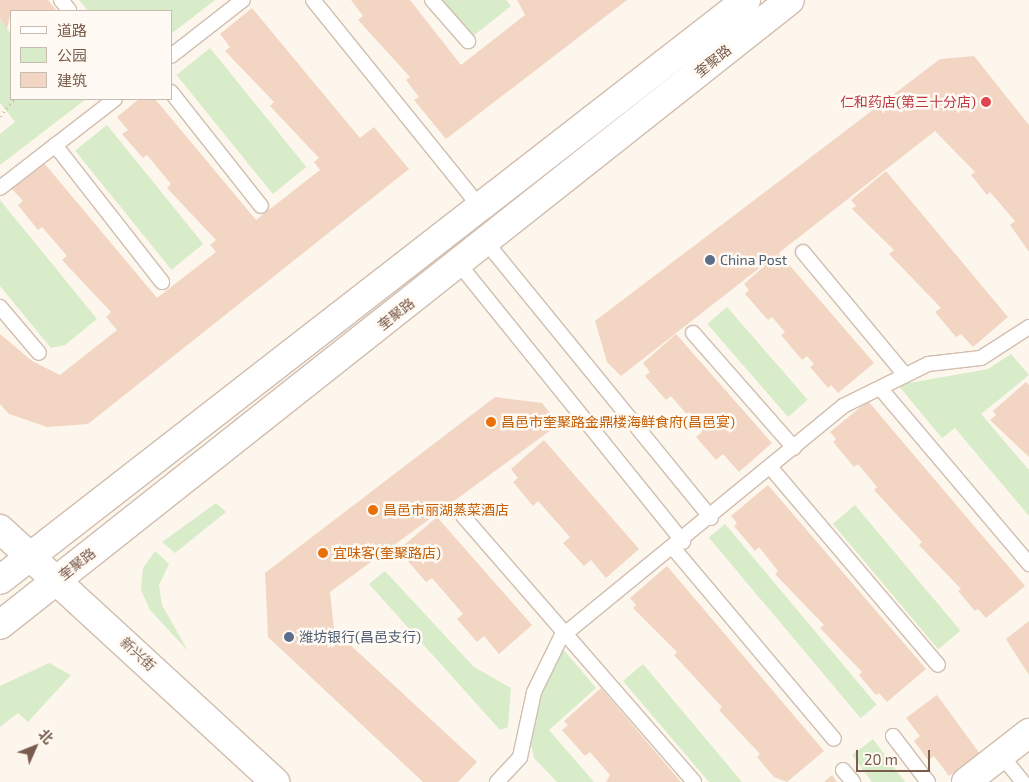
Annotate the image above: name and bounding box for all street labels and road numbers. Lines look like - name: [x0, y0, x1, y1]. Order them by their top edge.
- street label: 奎聚路: [691, 41, 735, 81]
- street label: 奎聚路: [374, 294, 418, 334]
- street label: 奎聚路: [55, 544, 99, 584]
- street label: 新兴街: [117, 634, 159, 674]

